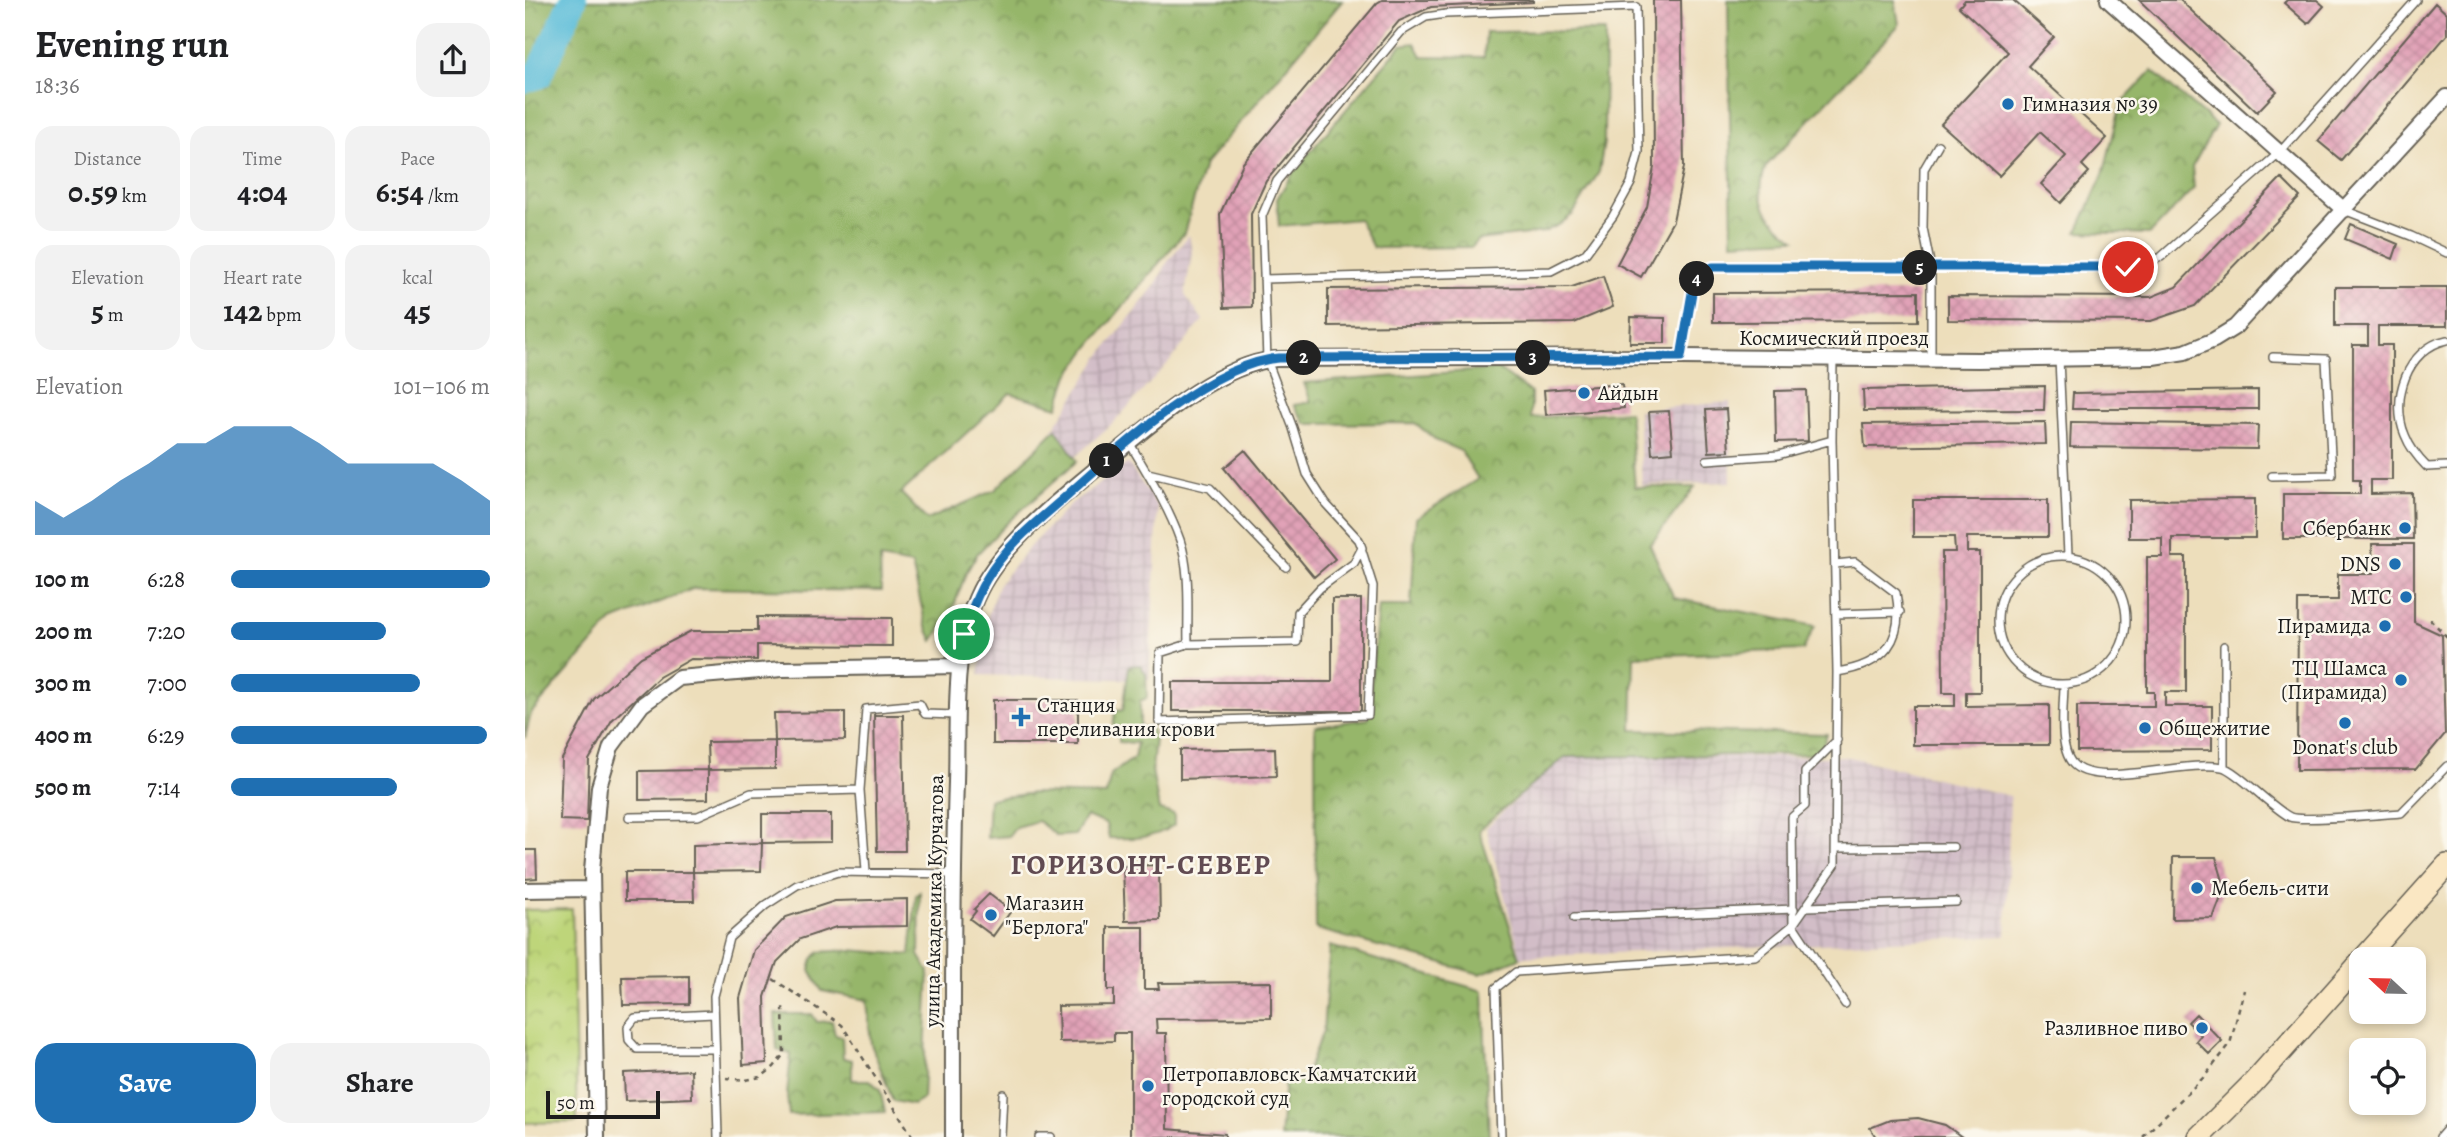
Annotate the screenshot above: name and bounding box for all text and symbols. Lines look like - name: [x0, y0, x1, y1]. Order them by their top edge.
- text: Evening run: [35, 18, 229, 70]
- button: share: [416, 23, 490, 97]
- text: 18:36: [35, 70, 80, 101]
- place label: Гимназия № 39: [2022, 90, 2158, 118]
- marker: Гимназия № 39: [2000, 96, 2016, 112]
- text: Distance: [73, 146, 142, 172]
- text: Time: [243, 146, 282, 172]
- text: Pace: [400, 146, 435, 172]
- text: 0.59: [68, 172, 118, 212]
- text: 4:04: [237, 172, 288, 212]
- text: 6:54: [376, 172, 424, 212]
- text: km: [118, 183, 147, 209]
- text: /km: [424, 183, 459, 209]
- pin: [2098, 237, 2158, 297]
- icon: check: [2109, 248, 2147, 286]
- pin: 5: [1903, 250, 1937, 286]
- text: 5: [1915, 254, 1924, 280]
- pin: 4: [1679, 262, 1715, 296]
- text: Elevation: [71, 265, 144, 291]
- text: Heart rate: [223, 265, 302, 291]
- text: kcal: [402, 265, 433, 291]
- text: 4: [1692, 265, 1701, 291]
- text: 5: [91, 291, 104, 331]
- text: 142: [223, 291, 263, 331]
- text: 45: [404, 291, 431, 331]
- text: m: [104, 302, 124, 328]
- text: bpm: [263, 302, 302, 328]
- street label: Космический проезд: [1739, 324, 1929, 352]
- pin: 2: [1287, 340, 1321, 376]
- pin: 3: [1515, 340, 1551, 376]
- text: 2: [1299, 344, 1308, 370]
- text: 3: [1528, 344, 1537, 370]
- text: Elevation: [35, 371, 123, 402]
- text: 101–106 m: [394, 371, 490, 402]
- place label: Айдын: [1597, 379, 1659, 407]
- marker: Айдын: [1576, 385, 1592, 401]
- pin: 1: [1089, 444, 1125, 478]
- text: 1: [1103, 447, 1110, 473]
- place label: Сбербанк: [2303, 514, 2391, 542]
- marker: Сбербанк: [2397, 520, 2413, 536]
- place label: DNS: [2340, 550, 2381, 578]
- marker: DNS: [2387, 556, 2403, 572]
- text: 100 m: [35, 564, 90, 595]
- text: 6:28: [147, 564, 185, 595]
- place label: МТС: [2350, 583, 2392, 611]
- marker: МТС: [2398, 589, 2414, 605]
- pin: [934, 604, 994, 664]
- place label: Пирамида: [2277, 612, 2371, 640]
- icon: arrive: [945, 615, 983, 653]
- text: 200 m: [35, 616, 93, 647]
- text: 7:20: [147, 616, 185, 647]
- marker: Пирамида: [2377, 618, 2393, 634]
- place label: ТЦ Шамса (Пирамида): [2281, 654, 2387, 706]
- text: 300 m: [35, 668, 91, 699]
- text: 7:00: [147, 668, 187, 699]
- marker: ТЦ Шамса (Пирамида): [2393, 672, 2409, 688]
- place label: Станция переливания крови: [1037, 691, 1215, 743]
- marker: Станция переливания крови: [1011, 707, 1031, 727]
- place label: Общежитие: [2159, 714, 2270, 742]
- marker: Donat's club: [2337, 715, 2353, 731]
- text: 400 m: [35, 720, 92, 751]
- text: 6:29: [147, 720, 185, 751]
- marker: Общежитие: [2137, 720, 2153, 736]
- place label: Donat's club: [2292, 733, 2398, 761]
- text: 500 m: [35, 772, 91, 803]
- text: 7:14: [147, 772, 180, 803]
- street label: улица Академика Курчатова: [918, 774, 950, 1029]
- district label: ГОРИЗОНТ-СЕВЕР: [1010, 846, 1272, 884]
- place label: Мебель-сити: [2211, 874, 2329, 902]
- marker: Мебель-сити: [2189, 880, 2205, 896]
- place label: Магазин "Берлога": [1005, 889, 1088, 941]
- marker: Магазин "Берлога": [983, 907, 999, 923]
- north arrow: [2349, 947, 2425, 1024]
- map controls: [2349, 947, 2426, 1115]
- place label: Разливное пиво: [2044, 1014, 2188, 1042]
- marker: Разливное пиво: [2194, 1020, 2210, 1036]
- button: locate: [2349, 1038, 2426, 1115]
- button: Save: [35, 1043, 256, 1123]
- button: Share: [270, 1043, 490, 1123]
- place label: Петропавловск-Камчатский городской суд: [1162, 1060, 1417, 1112]
- marker: Петропавловск-Камчатский городской суд: [1140, 1078, 1156, 1094]
- scale bar: [546, 1088, 660, 1120]
- text: 50 m: [557, 1090, 595, 1116]

